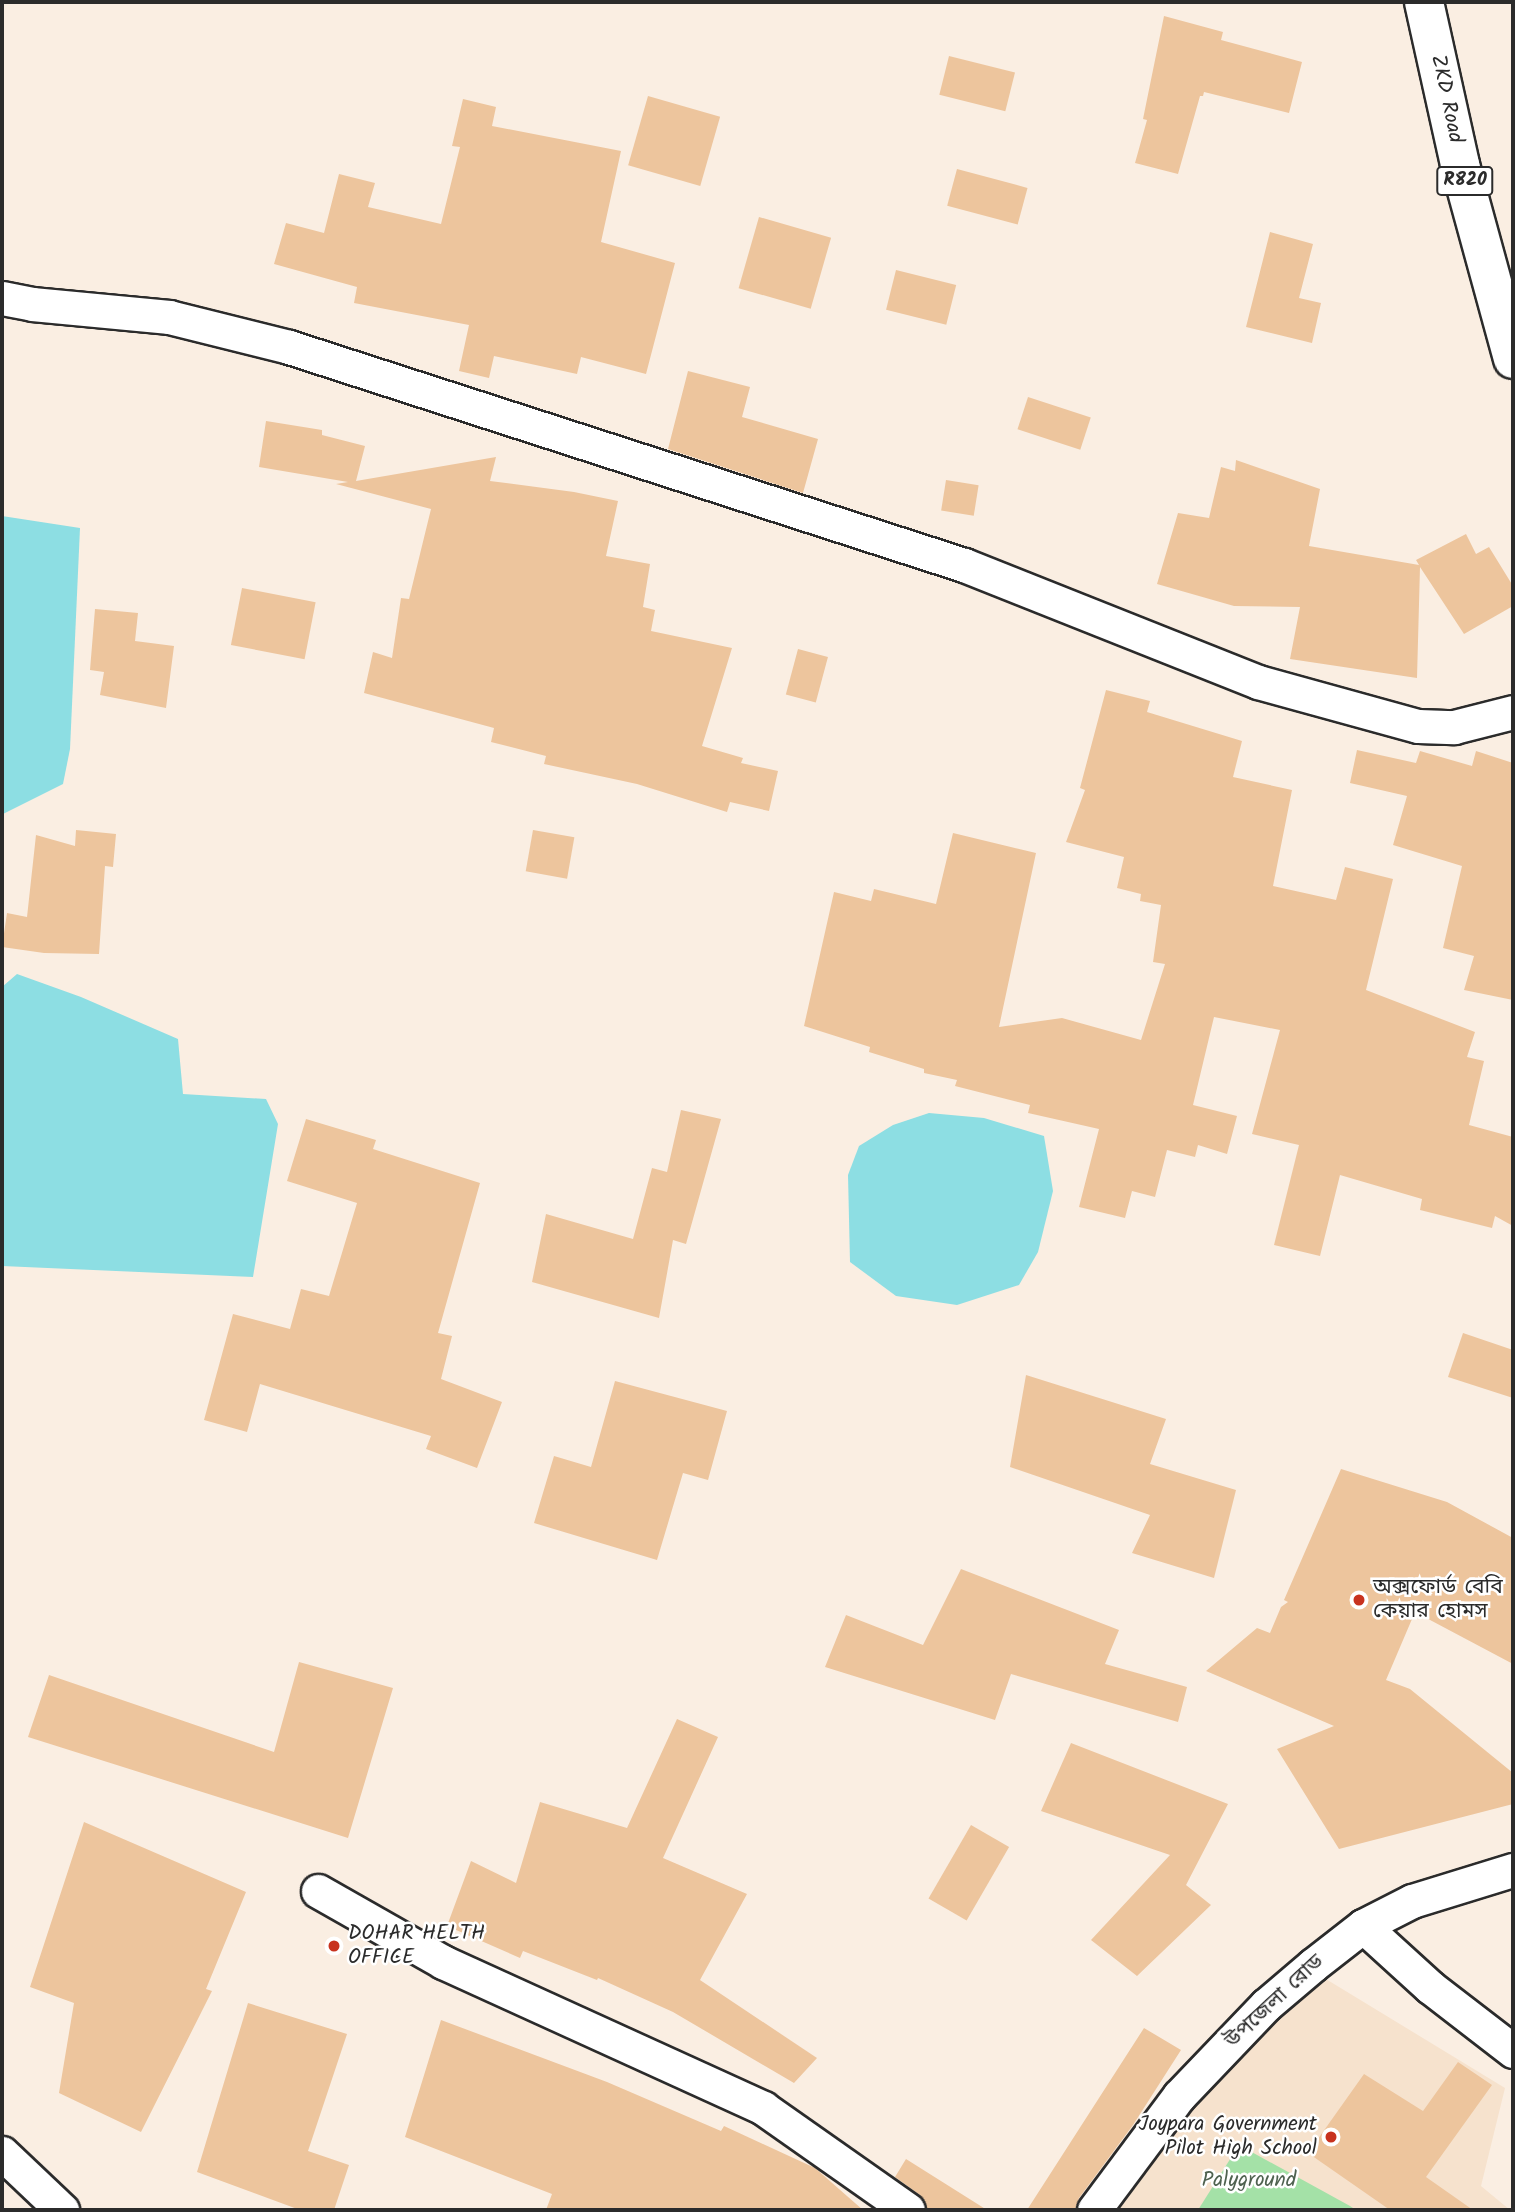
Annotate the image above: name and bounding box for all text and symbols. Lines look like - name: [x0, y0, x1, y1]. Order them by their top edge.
- street label: ZKD Road: [1424, 53, 1468, 145]
- road number: R820: [1435, 166, 1495, 196]
- place label: অক্সফোর্ড বেবি কেয়ার হোমস: [1373, 1575, 1503, 1625]
- marker: অক্সফোর্ড বেবি কেয়ার হোমস: [1351, 1592, 1367, 1608]
- place label: DOHAR HELTH OFFICE: [348, 1921, 485, 1971]
- marker: DOHAR HELTH OFFICE: [326, 1938, 342, 1954]
- street label: উপজেলা রোড: [1220, 1950, 1330, 2054]
- place label: Joypara Government Pilot High School: [1138, 2112, 1317, 2162]
- marker: Joypara Government Pilot High School: [1323, 2129, 1339, 2145]
- park label: Palyground: [1202, 2168, 1296, 2194]

